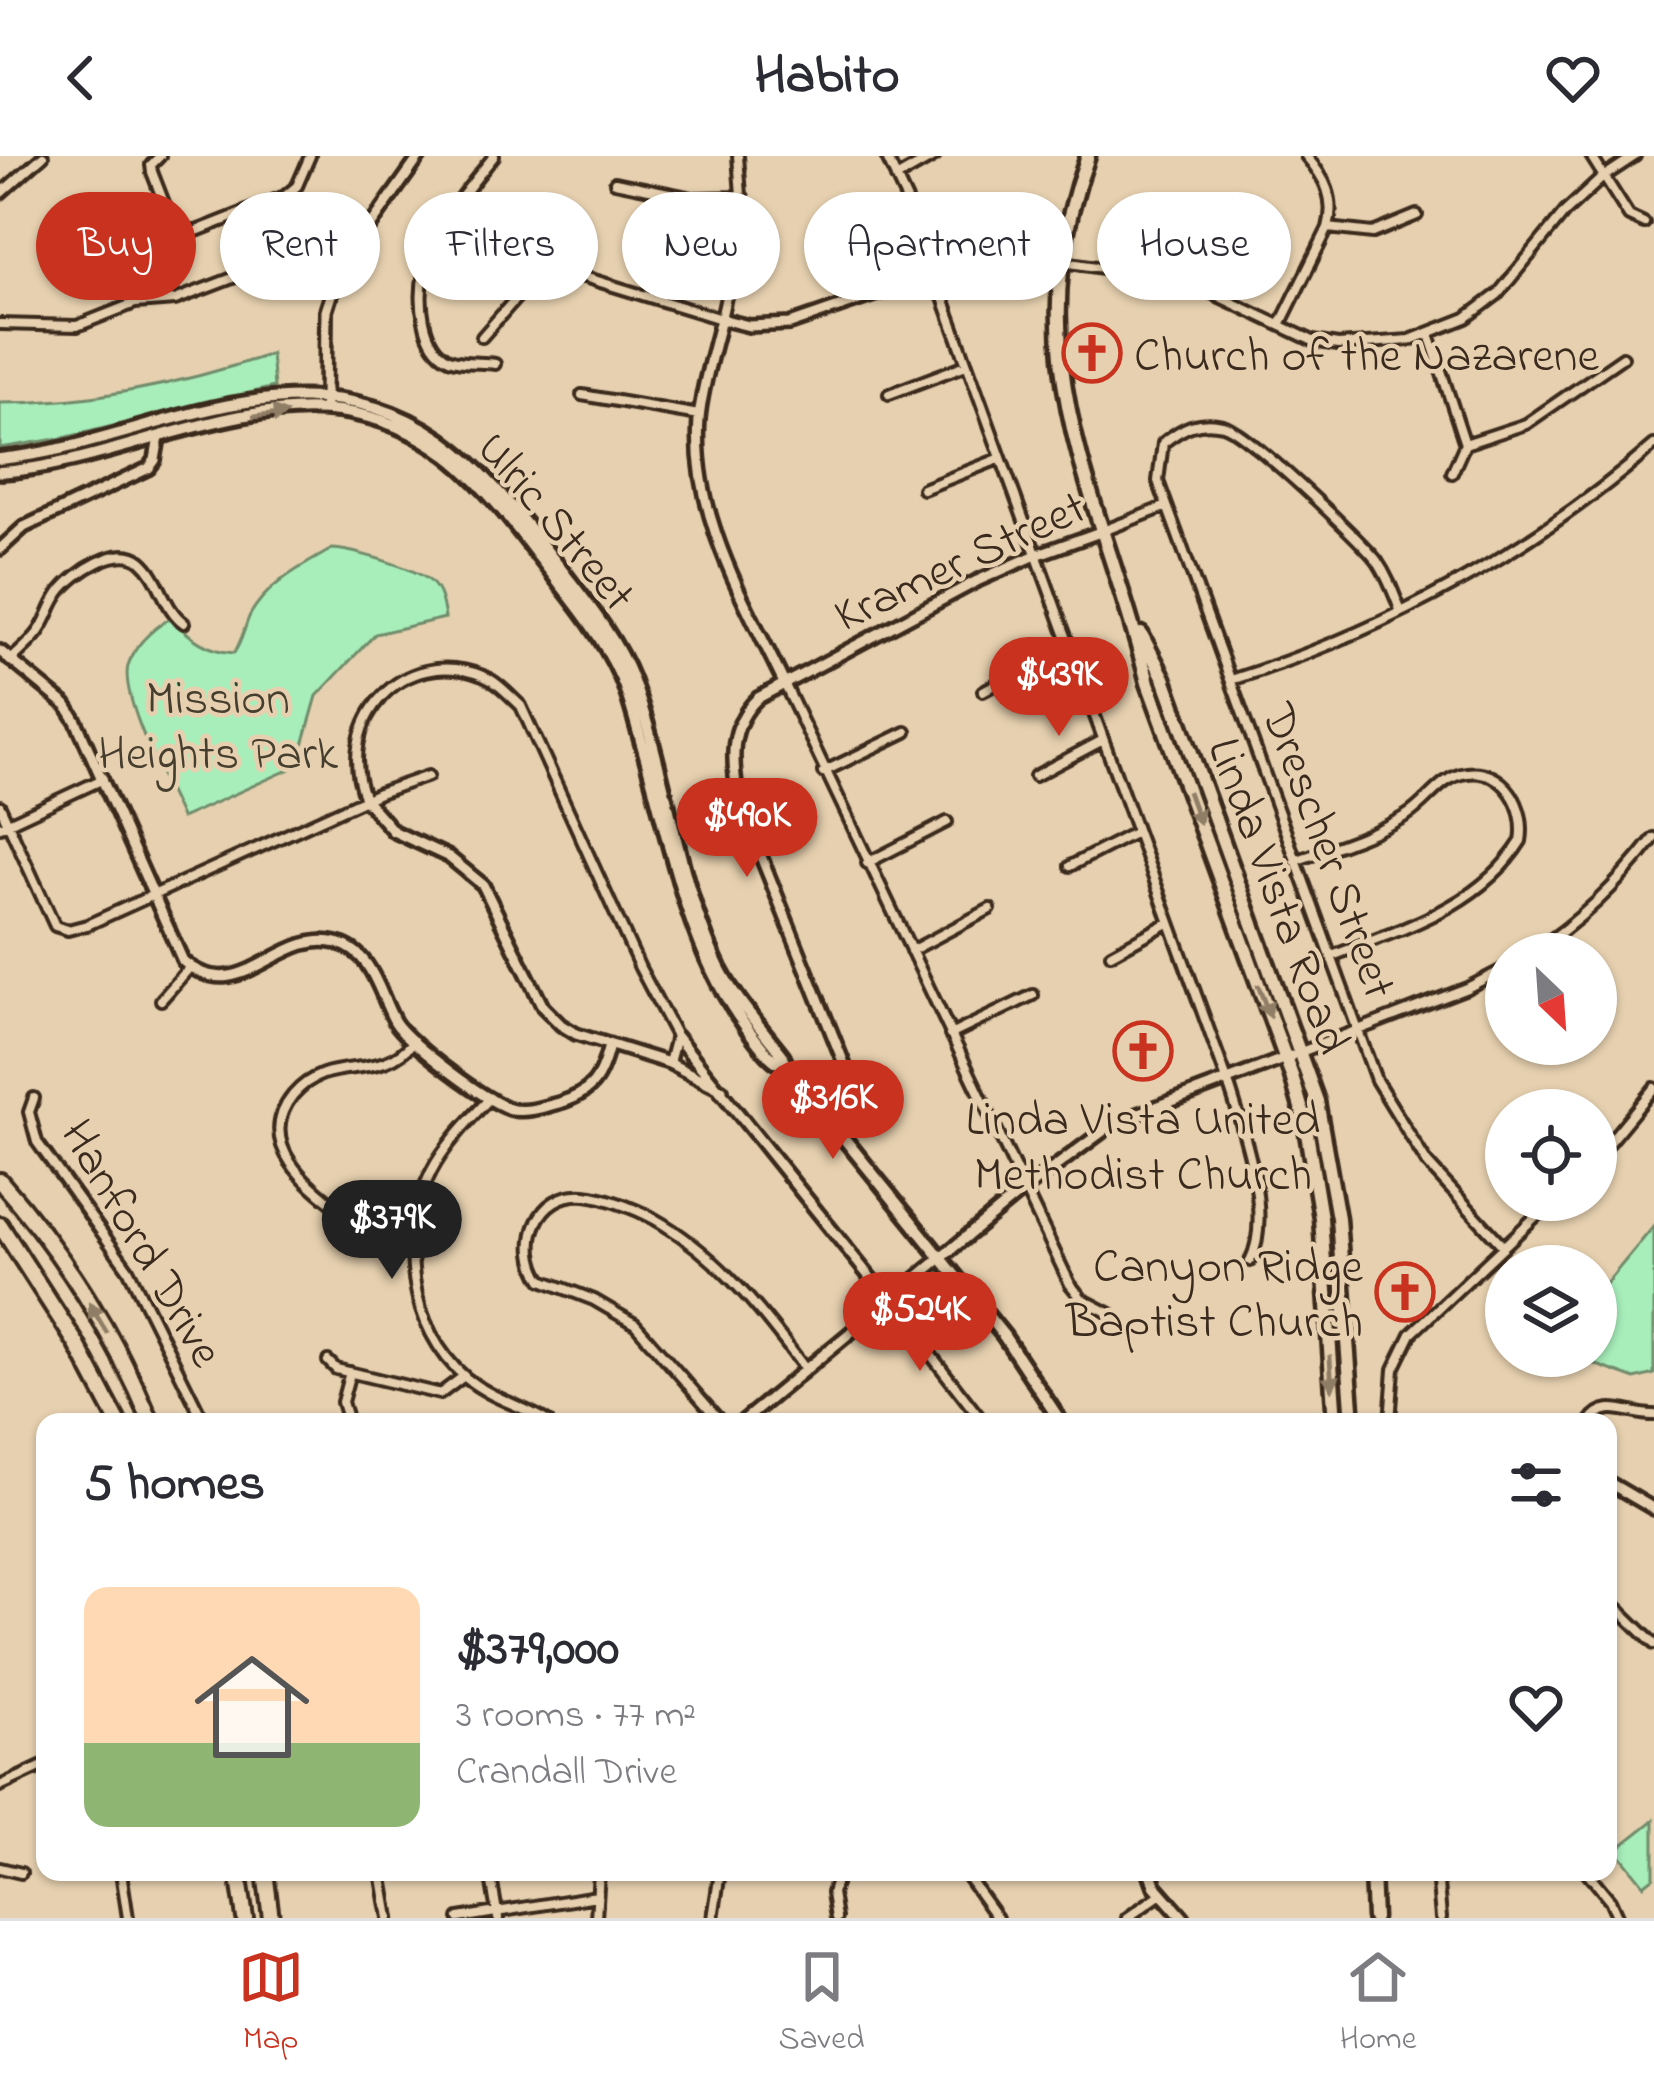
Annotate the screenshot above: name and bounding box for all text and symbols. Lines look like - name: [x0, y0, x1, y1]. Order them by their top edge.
- text: Habito: [755, 39, 900, 117]
- icon: back: [48, 45, 114, 111]
- icon: heart: [1540, 45, 1606, 111]
- chip: Buy: [36, 192, 196, 300]
- chip: Rent: [220, 192, 380, 300]
- chip: Filters: [404, 192, 598, 300]
- chip: New: [622, 192, 780, 300]
- chip: Apartment: [804, 192, 1073, 300]
- chip: House: [1097, 192, 1291, 300]
- church icon: Church of the Nazarene: [1061, 322, 1123, 384]
- place label: Church of the Nazarene: [1134, 323, 1600, 393]
- one-way arrow: [252, 406, 289, 425]
- street label: Ulric Street: [458, 418, 650, 629]
- street label: Kramer Street: [824, 475, 1099, 652]
- pin: $439K: [975, 637, 1143, 739]
- text: $439K: [1016, 647, 1102, 704]
- park label: Mission Heights Park: [98, 666, 339, 792]
- street label: Drescher Street: [1240, 693, 1412, 1009]
- street label: Linda Vista Road: [1187, 729, 1366, 1064]
- pin: $490K: [663, 778, 831, 880]
- text: $490K: [703, 788, 791, 845]
- one-way arrow: [1186, 790, 1204, 826]
- north arrow: [1485, 933, 1617, 1065]
- map controls: [1485, 933, 1617, 1377]
- one-way arrow: [1256, 983, 1274, 1019]
- church icon: Linda Vista United Methodist Church: [1112, 1020, 1174, 1082]
- pin: $316K: [749, 1060, 917, 1162]
- text: $316K: [789, 1070, 877, 1127]
- place label: Linda Vista United Methodist Church: [966, 1087, 1320, 1212]
- button: locate: [1485, 1089, 1617, 1221]
- street label: Hanford Drive: [40, 1108, 239, 1382]
- pin: $379K: [308, 1180, 476, 1282]
- text: $379K: [349, 1190, 435, 1247]
- place label: Canyon Ridge Baptist Church: [1065, 1234, 1363, 1359]
- button: layers: [1485, 1245, 1617, 1377]
- church icon: Canyon Ridge Baptist Church: [1374, 1261, 1436, 1323]
- pin: $524K: [836, 1272, 1004, 1374]
- text: $524K: [870, 1282, 970, 1339]
- one-way arrow: [88, 1301, 109, 1335]
- one-way arrow: [1322, 1355, 1341, 1392]
- text: 5 homes: [84, 1448, 265, 1523]
- icon: filters: [1503, 1452, 1569, 1518]
- text: $379,000: [456, 1613, 619, 1688]
- icon: home: [180, 1635, 324, 1779]
- icon: heart: [1503, 1674, 1569, 1740]
- text: 3 rooms · 77 m²: [456, 1688, 696, 1745]
- text: Crandall Drive: [456, 1745, 677, 1802]
- tab: Map: [238, 1944, 304, 2064]
- tab: Saved: [779, 1944, 865, 2064]
- tab: Home: [1340, 1944, 1416, 2064]

